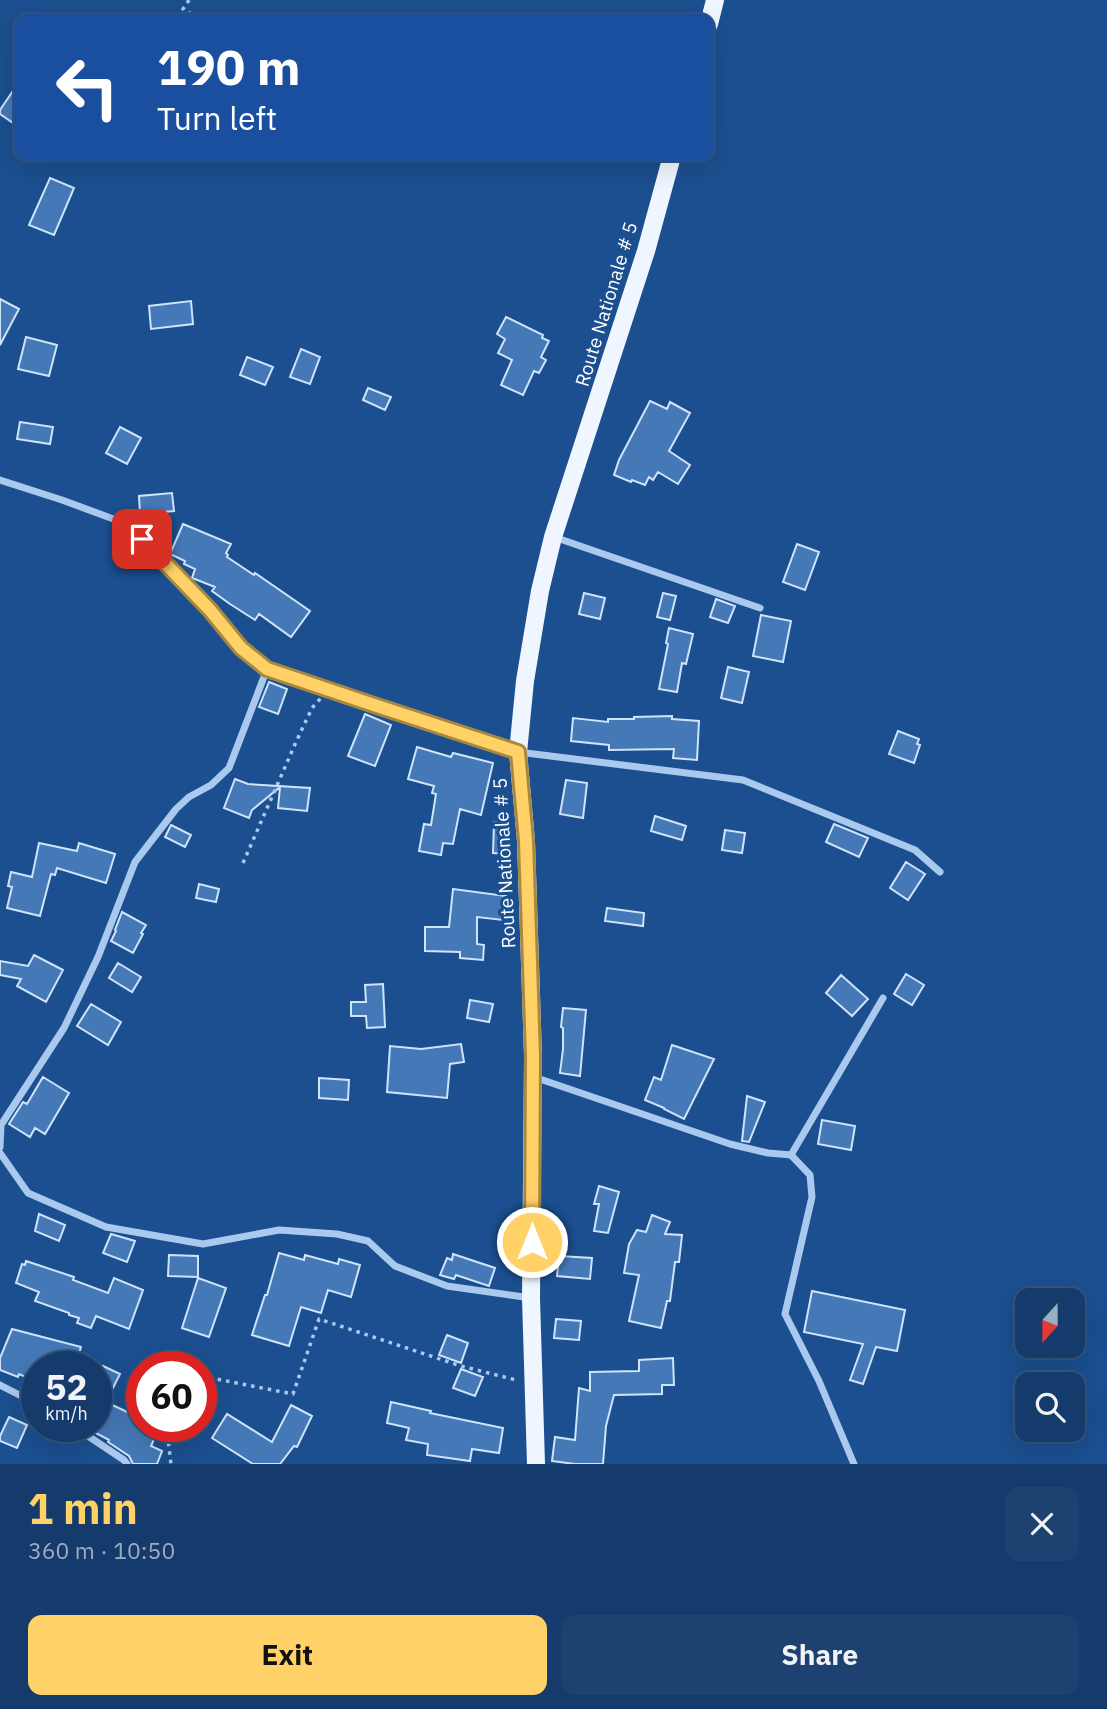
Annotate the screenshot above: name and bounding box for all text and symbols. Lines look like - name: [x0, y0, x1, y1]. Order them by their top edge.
- text: 190 m: [157, 35, 301, 98]
- icon: left: [42, 42, 133, 133]
- text: Turn left: [157, 97, 277, 139]
- street label: Route Nationale # 5: [570, 219, 642, 389]
- pin: [112, 509, 172, 569]
- icon: arrive: [123, 520, 161, 558]
- street label: Route Nationale # 5: [488, 777, 520, 949]
- position arrow: [495, 1205, 569, 1279]
- north arrow: [1015, 1288, 1085, 1358]
- map controls: [1015, 1288, 1085, 1442]
- speed limit sign: 60: [126, 1351, 217, 1442]
- text: 52: [45, 1364, 88, 1410]
- button: search: [1015, 1372, 1085, 1442]
- text: km/h: [45, 1402, 88, 1425]
- text: 1 min: [28, 1481, 138, 1536]
- button: close: [1005, 1487, 1079, 1561]
- text: 360 m · 10:50: [28, 1535, 175, 1565]
- button: Exit: [28, 1615, 547, 1695]
- button: Share: [561, 1615, 1079, 1695]

